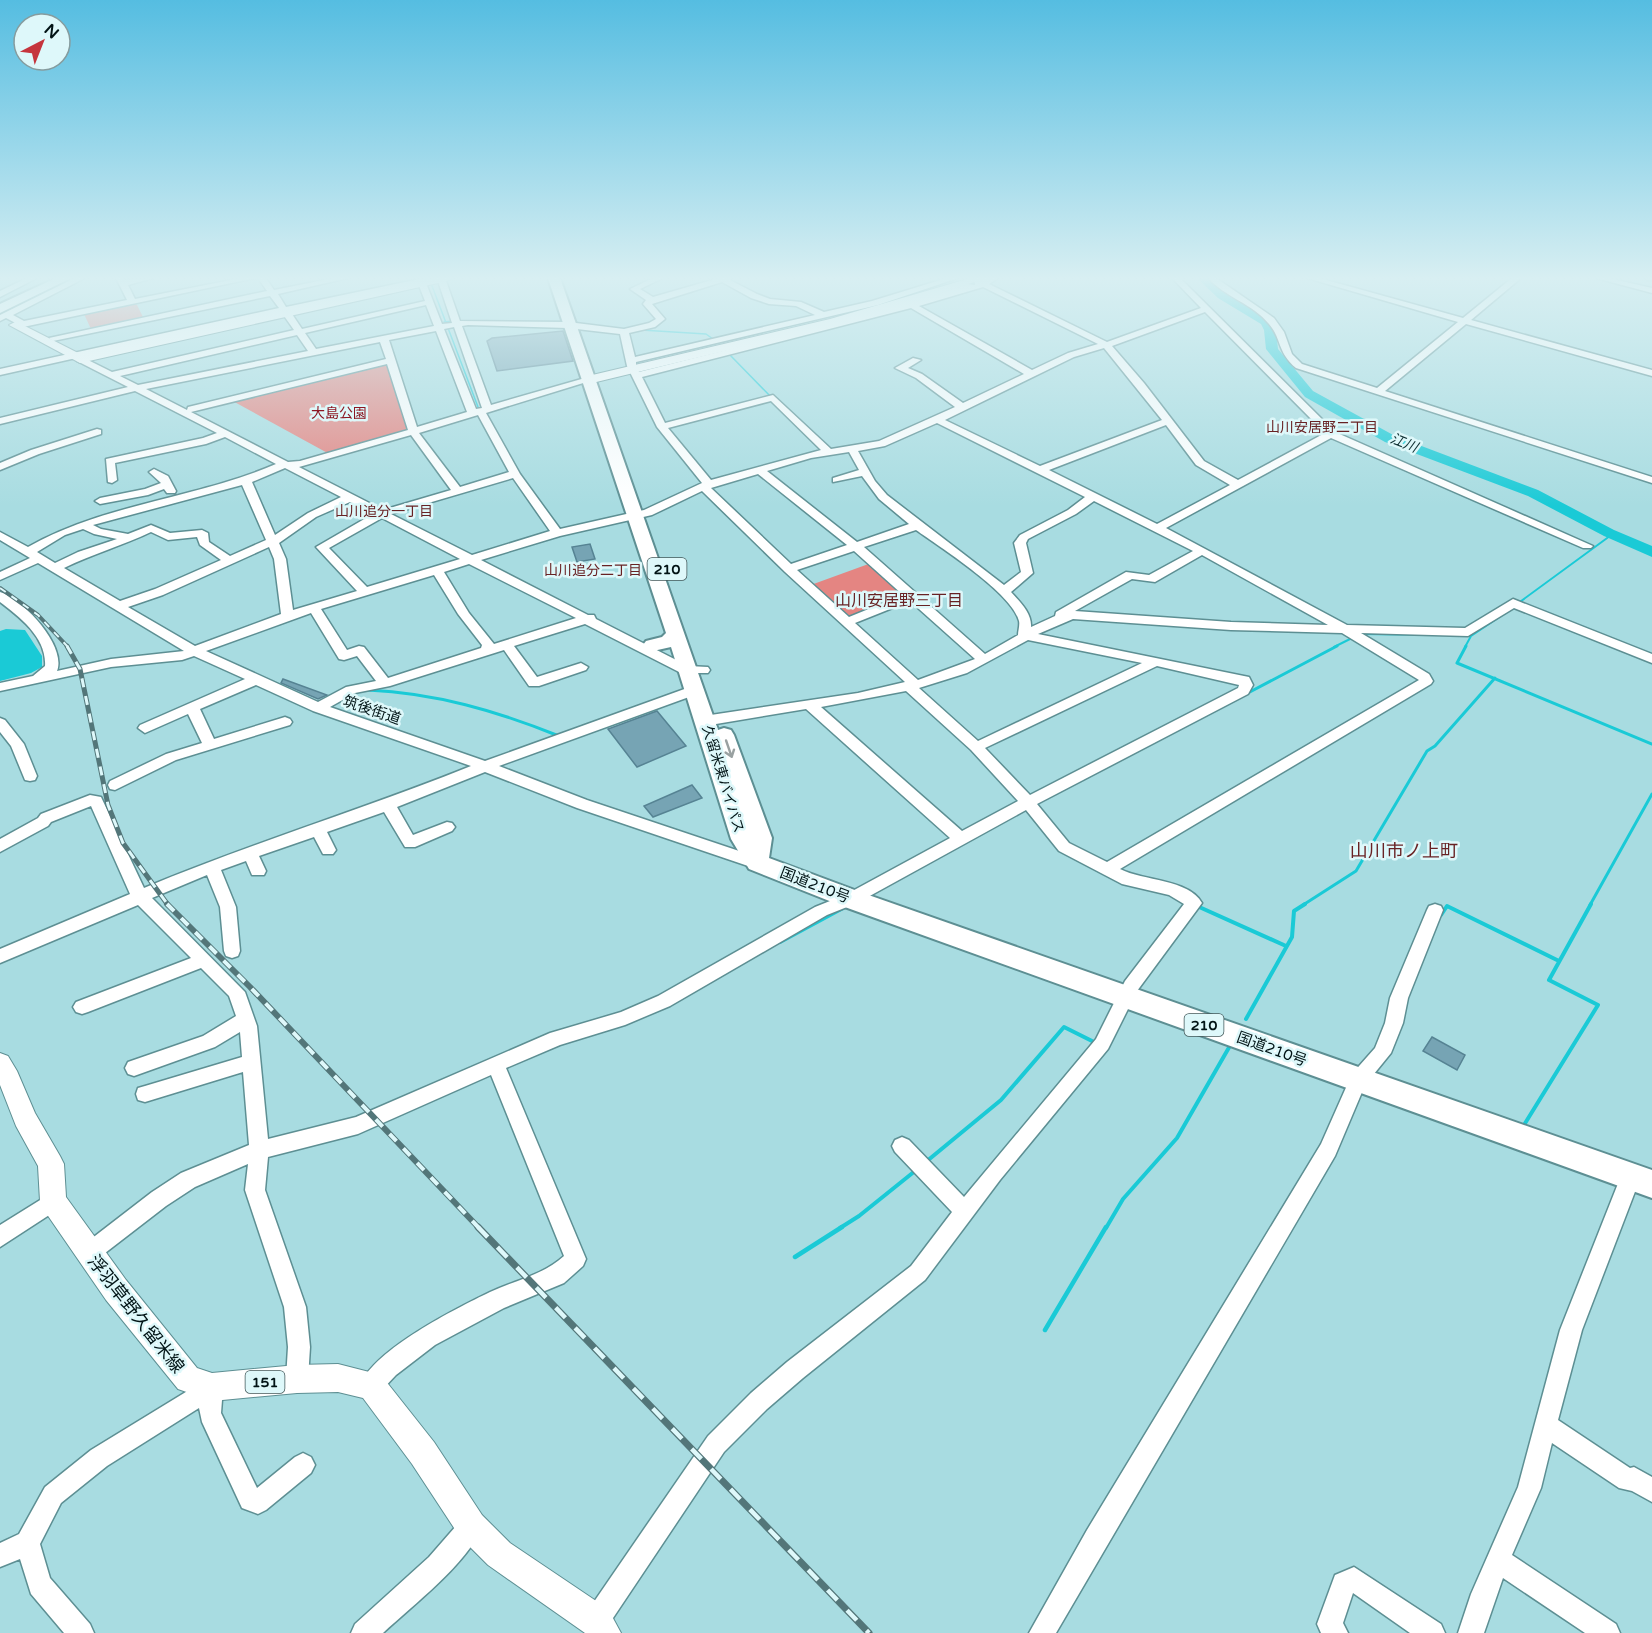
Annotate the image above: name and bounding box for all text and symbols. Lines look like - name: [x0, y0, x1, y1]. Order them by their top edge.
- north arrow: [12, 12, 72, 72]
- text: N: [40, 20, 63, 43]
- park label: 大島公園: [311, 405, 367, 422]
- district label: 山川安居野二丁目: [1266, 419, 1378, 436]
- water label: 江川: [1388, 430, 1422, 457]
- district label: 山川追分一丁目: [335, 503, 433, 520]
- road number: 210: [648, 558, 686, 580]
- district label: 山川追分二丁目: [544, 562, 642, 579]
- district label: 山川安居野三丁目: [835, 591, 963, 611]
- street label: 筑後街道: [341, 692, 403, 728]
- street label: 久留米東バイパス: [699, 723, 747, 835]
- one-way arrow: [725, 739, 736, 758]
- district label: 山川市ノ上町: [1350, 840, 1458, 862]
- street label: 国道210号: [778, 863, 852, 907]
- road number: 210: [1184, 1014, 1224, 1036]
- street label: 国道210号: [1234, 1028, 1310, 1070]
- street label: 浮羽草野久留米線: [83, 1250, 189, 1378]
- road number: 151: [246, 1371, 284, 1393]

